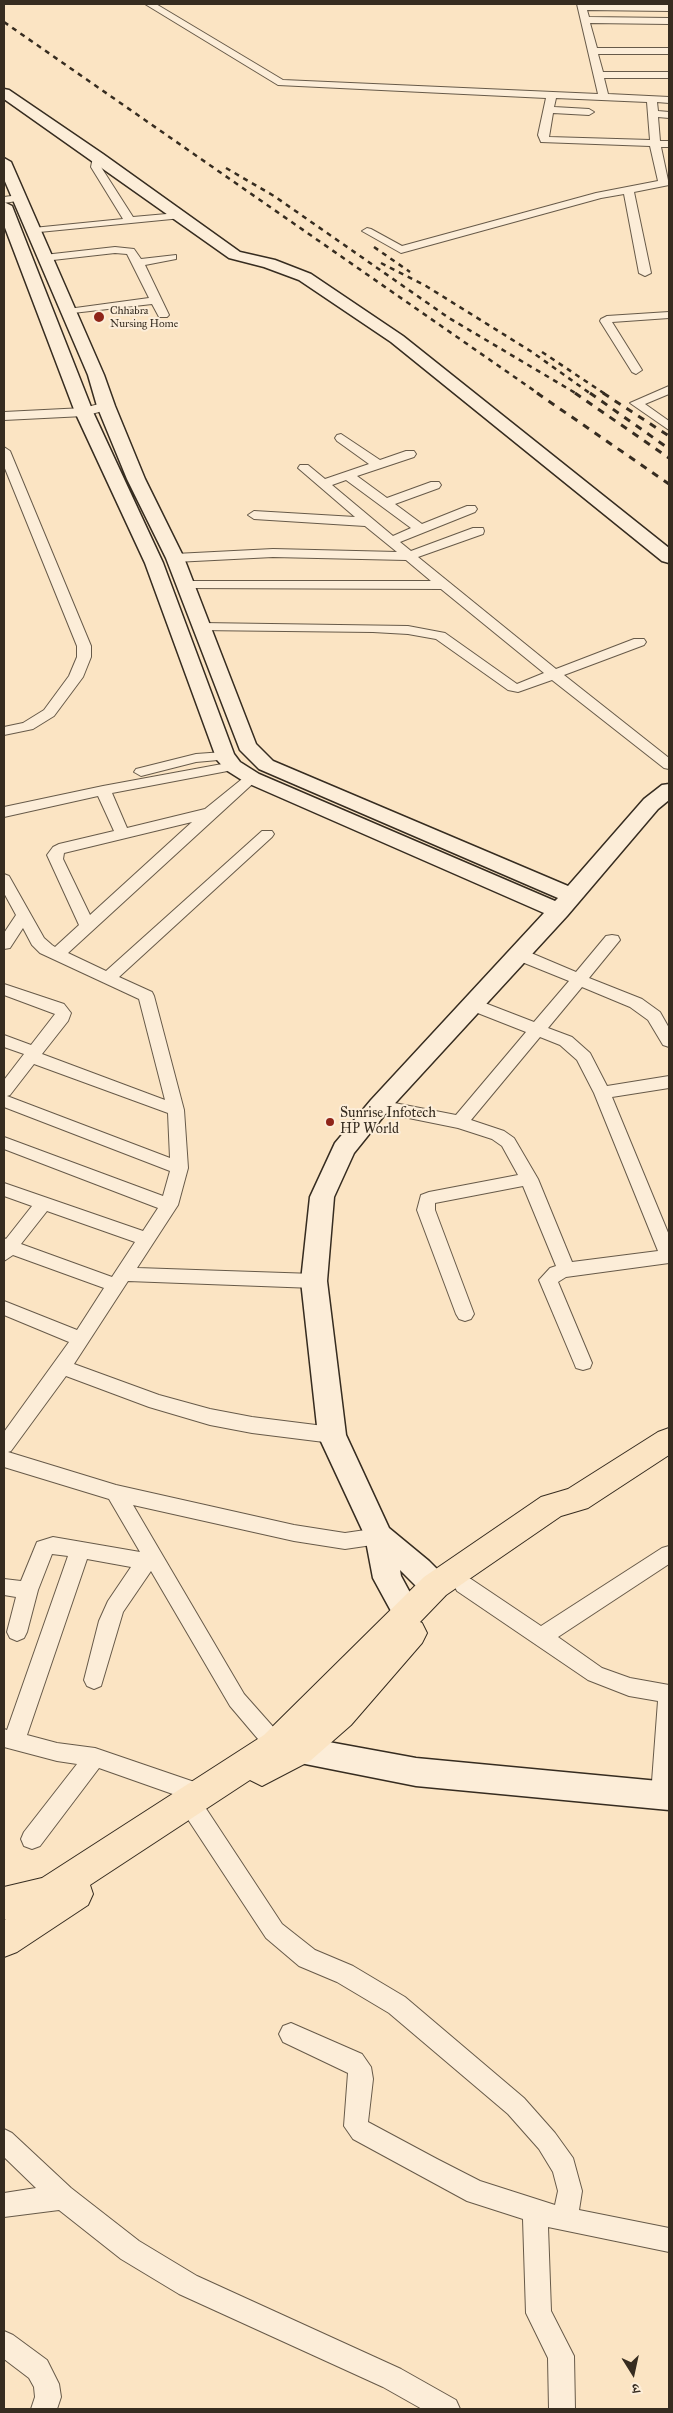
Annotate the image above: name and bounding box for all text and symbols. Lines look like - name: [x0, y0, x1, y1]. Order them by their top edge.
- place label: Chhabra Nursing Home: [110, 304, 178, 330]
- marker: Chhabra Nursing Home: [92, 310, 106, 324]
- place label: Sunrise Infotech HP World: [340, 1106, 436, 1138]
- marker: Sunrise Infotech HP World: [324, 1116, 336, 1128]
- north arrow: [608, 2348, 658, 2398]
- text: उ: [631, 2379, 641, 2397]

